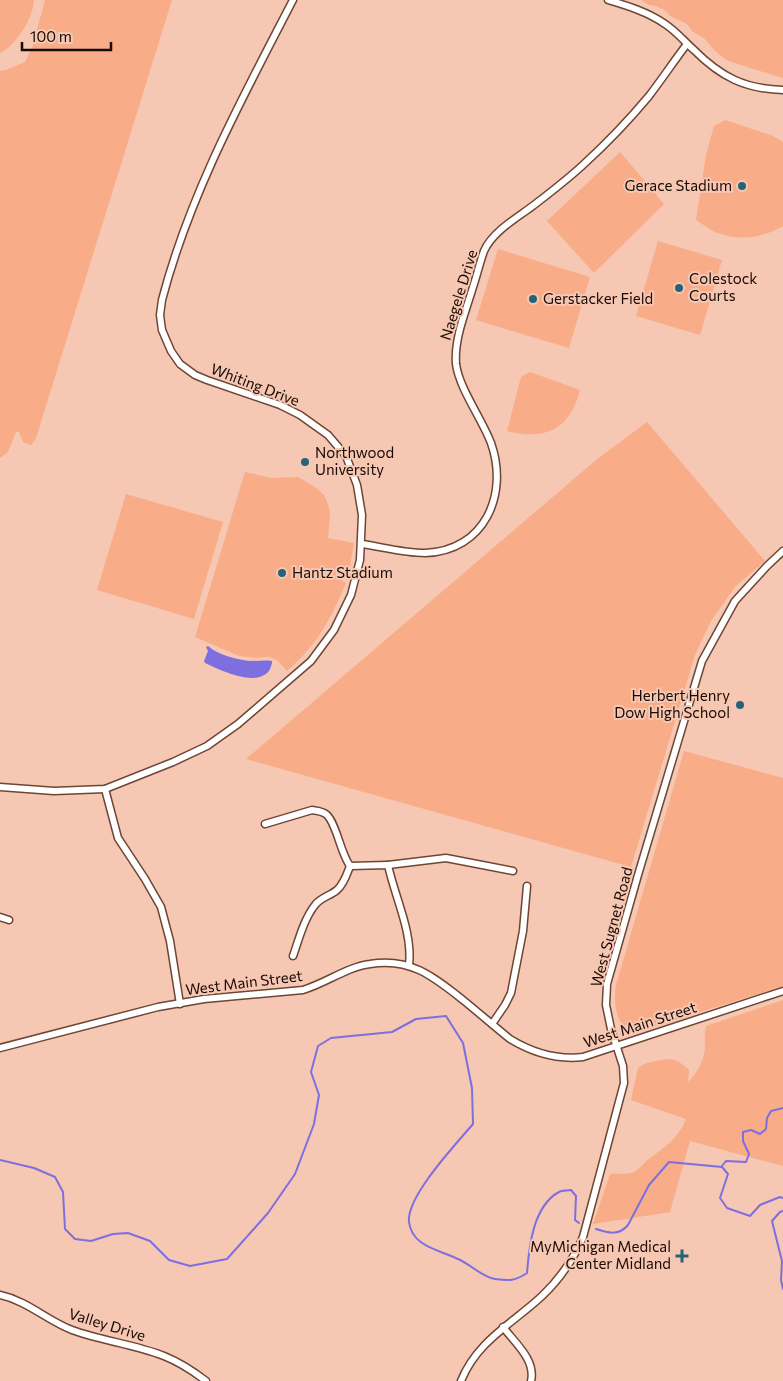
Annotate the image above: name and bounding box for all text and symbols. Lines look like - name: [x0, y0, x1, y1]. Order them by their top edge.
- scale bar: [22, 20, 111, 52]
- text: 100 m: [30, 27, 72, 45]
- place label: Gerace Stadium: [625, 176, 732, 194]
- marker: Gerace Stadium: [736, 180, 748, 192]
- street label: Naegele Drive: [436, 247, 480, 342]
- place label: Colestock Courts: [689, 269, 757, 304]
- marker: Colestock Courts: [673, 282, 685, 294]
- place label: Gerstacker Field: [543, 289, 653, 307]
- marker: Gerstacker Field: [527, 293, 539, 305]
- street label: Whiting Drive: [208, 359, 302, 409]
- place label: Northwood University: [315, 443, 394, 478]
- marker: Northwood University: [299, 456, 311, 468]
- place label: Hantz Stadium: [292, 563, 393, 581]
- marker: Hantz Stadium: [276, 567, 288, 579]
- place label: Herbert Henry Dow High School: [614, 686, 730, 721]
- marker: Herbert Henry Dow High School: [734, 699, 746, 711]
- street label: West Sugnet Road: [586, 865, 636, 989]
- street label: West Main Street: [184, 966, 303, 998]
- street label: West Main Street: [581, 997, 698, 1051]
- place label: MyMichigan Medical Center Midland: [530, 1237, 671, 1272]
- marker: MyMichigan Medical Center Midland: [675, 1249, 689, 1263]
- street label: Valley Drive: [67, 1304, 148, 1344]

